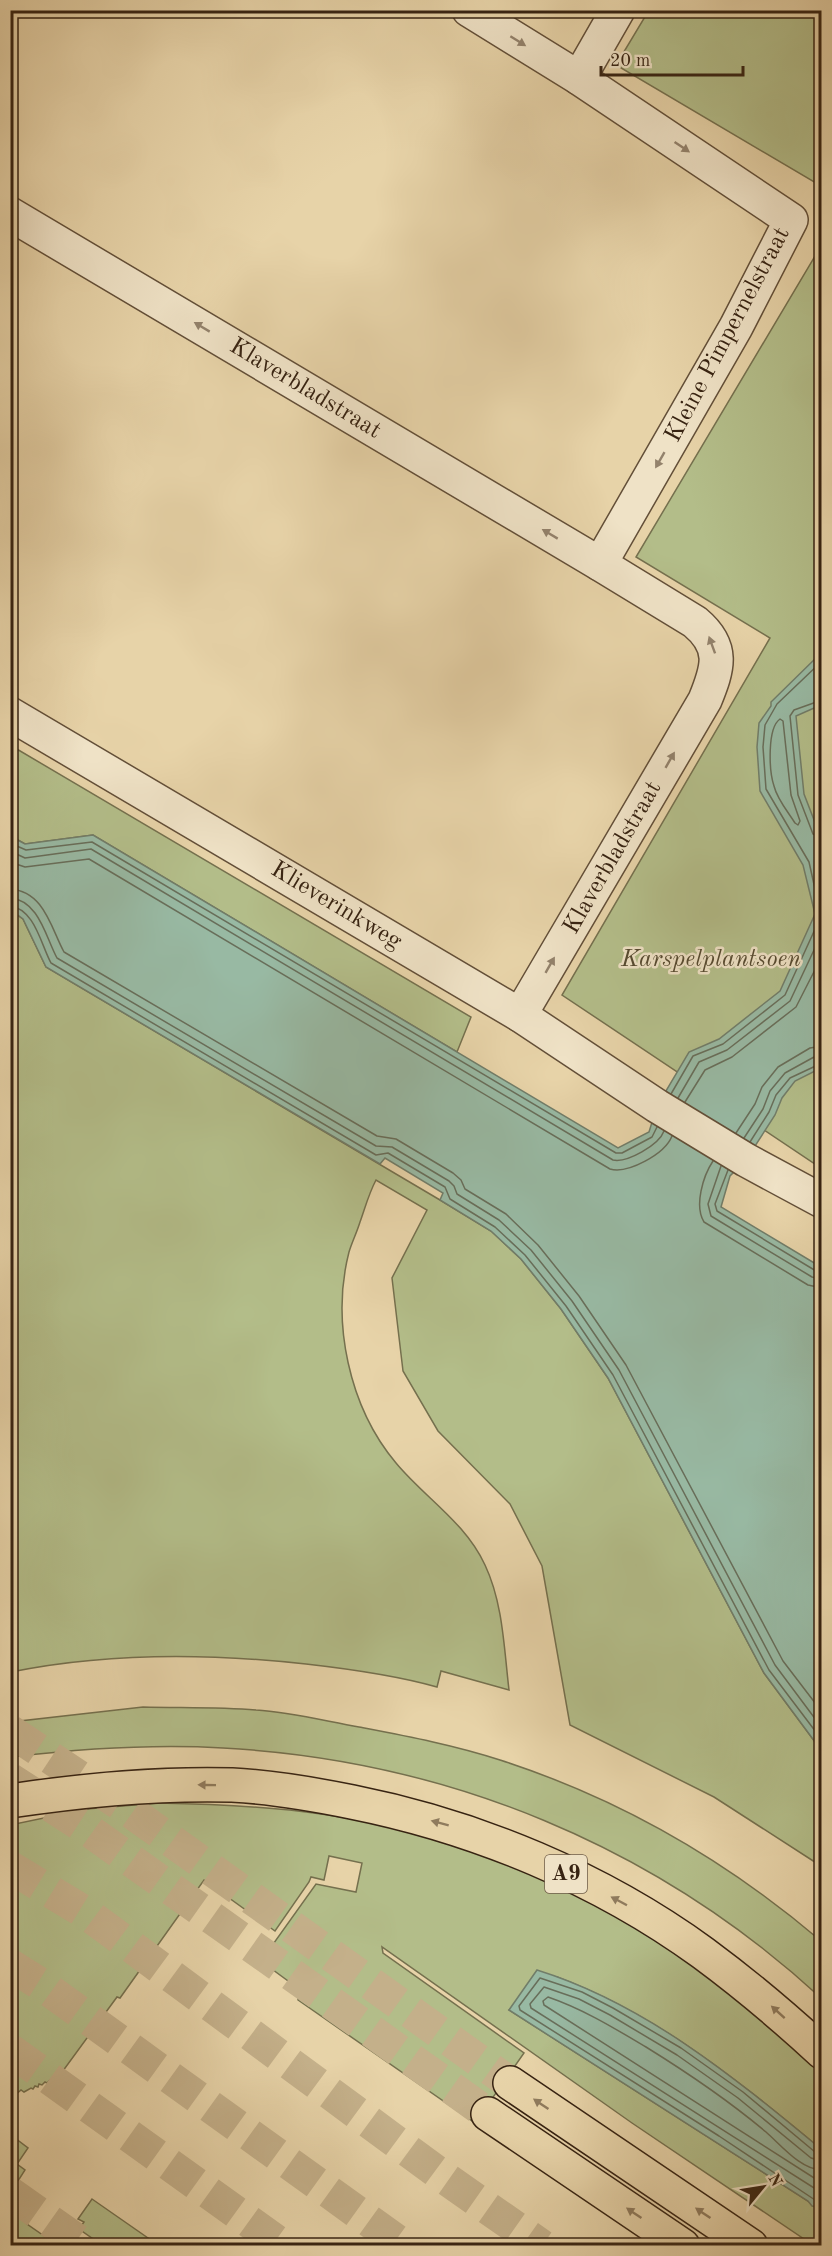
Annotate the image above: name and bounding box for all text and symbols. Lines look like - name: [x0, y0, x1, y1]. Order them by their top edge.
- one-way arrow: [510, 36, 526, 47]
- scale bar: [601, 39, 744, 77]
- text: 20 m: [610, 52, 650, 70]
- one-way arrow: [674, 141, 690, 152]
- street label: Kleine Pimpernelstraat: [661, 224, 795, 446]
- one-way arrow: [194, 322, 210, 333]
- street label: Klaverbladstraat: [225, 334, 385, 444]
- one-way arrow: [654, 452, 665, 468]
- one-way arrow: [541, 529, 558, 539]
- one-way arrow: [707, 636, 717, 654]
- one-way arrow: [664, 752, 675, 768]
- street label: Klaverbladstraat: [560, 777, 666, 939]
- street label: Klieverinkweg: [266, 858, 406, 954]
- park label: Karspelplantsoen: [620, 948, 801, 972]
- one-way arrow: [545, 957, 556, 973]
- one-way arrow: [198, 1780, 217, 1790]
- one-way arrow: [431, 1818, 449, 1828]
- road number: A9: [545, 1855, 587, 1893]
- one-way arrow: [610, 1896, 627, 1906]
- one-way arrow: [771, 2005, 786, 2019]
- one-way arrow: [533, 2099, 549, 2110]
- north arrow: [733, 2157, 793, 2217]
- text: N: [764, 2171, 785, 2190]
- one-way arrow: [627, 2207, 643, 2219]
- one-way arrow: [695, 2208, 711, 2219]

